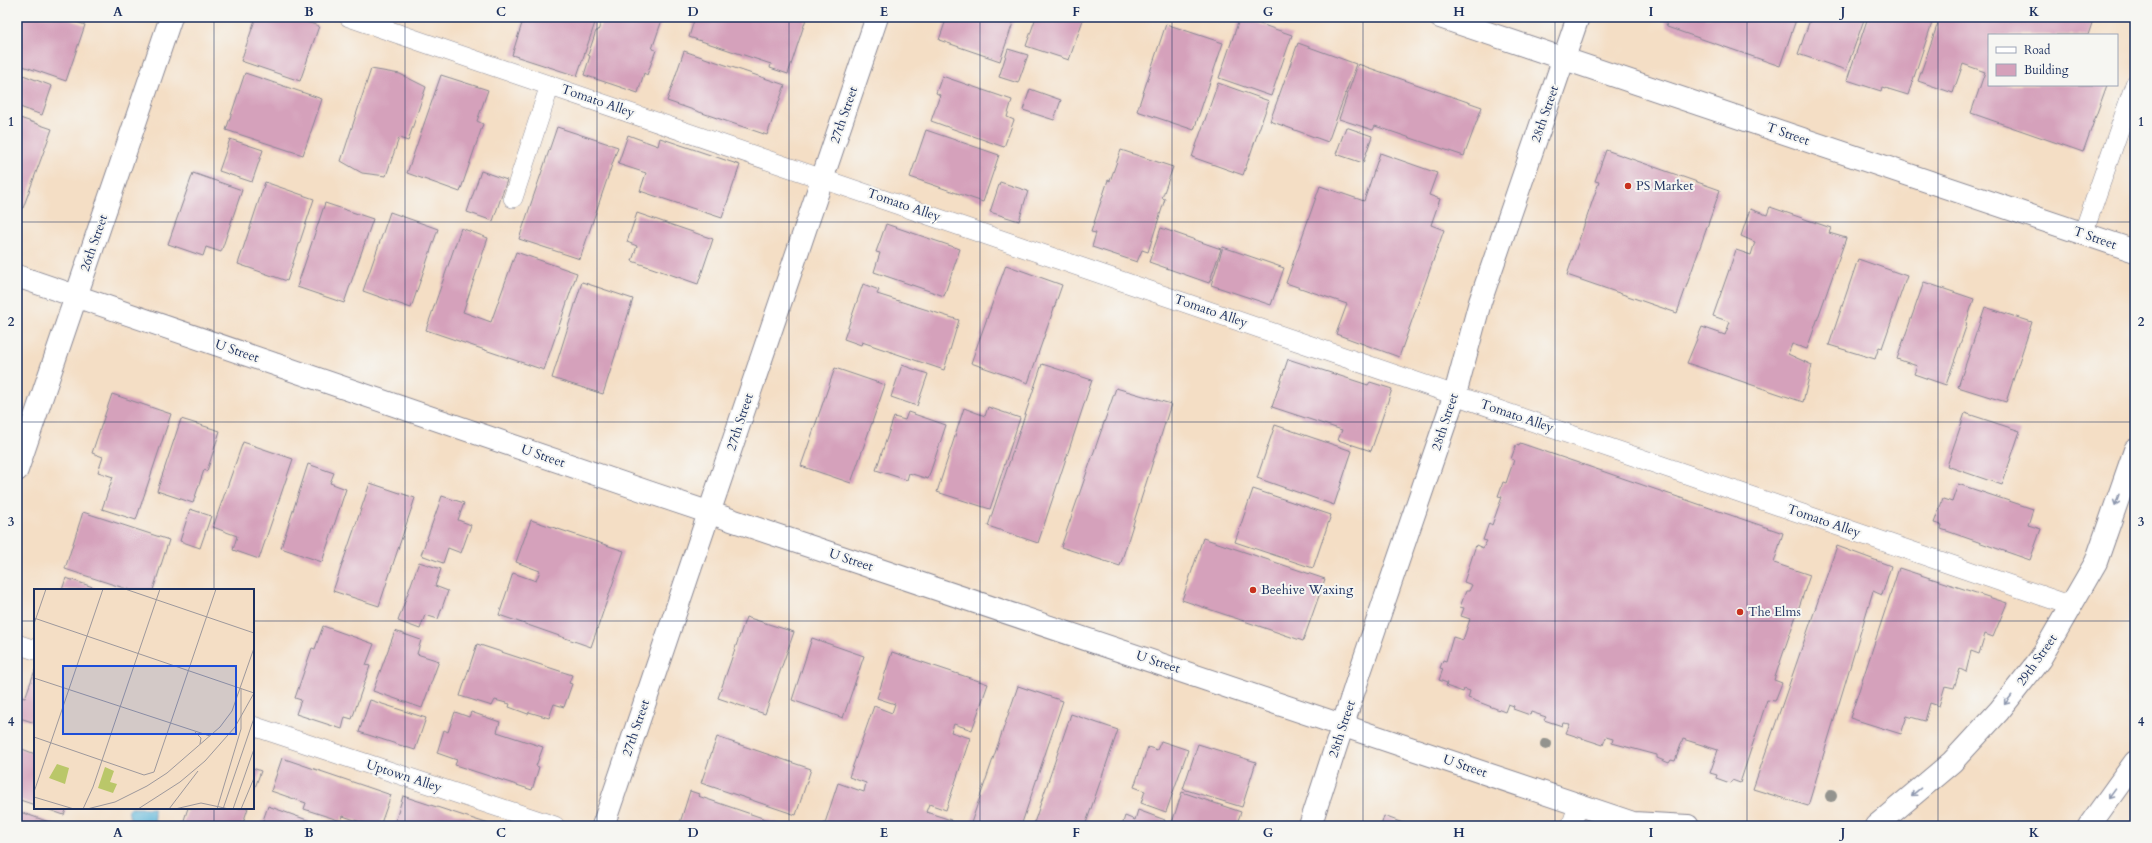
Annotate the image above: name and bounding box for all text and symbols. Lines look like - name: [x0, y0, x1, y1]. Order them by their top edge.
- text: A: [113, 3, 123, 21]
- text: B: [304, 3, 314, 21]
- text: C: [496, 3, 506, 21]
- text: D: [687, 3, 699, 21]
- text: E: [880, 3, 888, 21]
- text: F: [1072, 3, 1080, 21]
- text: G: [1263, 3, 1274, 21]
- text: H: [1453, 3, 1465, 21]
- text: I: [1648, 3, 1654, 21]
- text: J: [1839, 3, 1846, 21]
- text: K: [2029, 3, 2040, 21]
- legend: [1988, 34, 2118, 86]
- text: Road: [2024, 42, 2051, 58]
- text: Building: [2024, 62, 2069, 78]
- street label: Tomato Alley: [559, 80, 637, 122]
- street label: 28th Street: [1527, 83, 1563, 145]
- street label: 27th Street: [826, 84, 862, 146]
- text: 1: [8, 113, 14, 131]
- text: 1: [2138, 113, 2144, 131]
- street label: T Street: [1764, 118, 1812, 150]
- place label: PS Market: [1636, 177, 1693, 195]
- marker: PS Market: [1623, 181, 1633, 191]
- street label: Tomato Alley: [865, 184, 943, 226]
- street label: 26th Street: [76, 212, 112, 274]
- street label: T Street: [2071, 222, 2119, 254]
- street label: Tomato Alley: [1172, 290, 1250, 332]
- text: 2: [8, 313, 15, 331]
- text: 2: [2138, 313, 2145, 331]
- street label: U Street: [213, 335, 261, 367]
- street label: 27th Street: [722, 391, 758, 453]
- street label: 28th Street: [1427, 391, 1463, 453]
- street label: Tomato Alley: [1478, 395, 1556, 437]
- street label: U Street: [519, 440, 567, 472]
- one-way arrow: [2113, 494, 2121, 506]
- street label: Tomato Alley: [1785, 500, 1863, 542]
- text: 3: [8, 513, 15, 531]
- text: 3: [2138, 513, 2145, 531]
- street label: U Street: [827, 544, 875, 576]
- place label: Beehive Waxing: [1261, 581, 1354, 599]
- marker: Beehive Waxing: [1248, 585, 1258, 595]
- inset map: [34, 589, 254, 809]
- place label: The Elms: [1748, 603, 1801, 621]
- marker: The Elms: [1735, 607, 1745, 617]
- street label: 29th Street: [2013, 631, 2061, 689]
- street label: U Street: [1134, 646, 1182, 678]
- one-way arrow: [2003, 695, 2012, 706]
- street label: 27th Street: [618, 697, 654, 759]
- street label: 28th Street: [1324, 698, 1360, 760]
- text: 4: [8, 713, 15, 731]
- text: 4: [2138, 713, 2145, 731]
- street label: U Street: [1441, 750, 1489, 782]
- street label: Uptown Alley: [364, 755, 444, 797]
- one-way arrow: [1911, 788, 1921, 797]
- one-way arrow: [2108, 788, 2116, 799]
- text: A: [113, 824, 123, 842]
- text: B: [304, 824, 314, 842]
- text: C: [496, 824, 506, 842]
- text: D: [687, 824, 699, 842]
- text: E: [880, 824, 888, 842]
- text: F: [1072, 824, 1080, 842]
- text: G: [1263, 824, 1274, 842]
- text: H: [1453, 824, 1465, 842]
- text: I: [1648, 824, 1654, 842]
- text: J: [1839, 824, 1846, 842]
- text: K: [2029, 824, 2040, 842]

